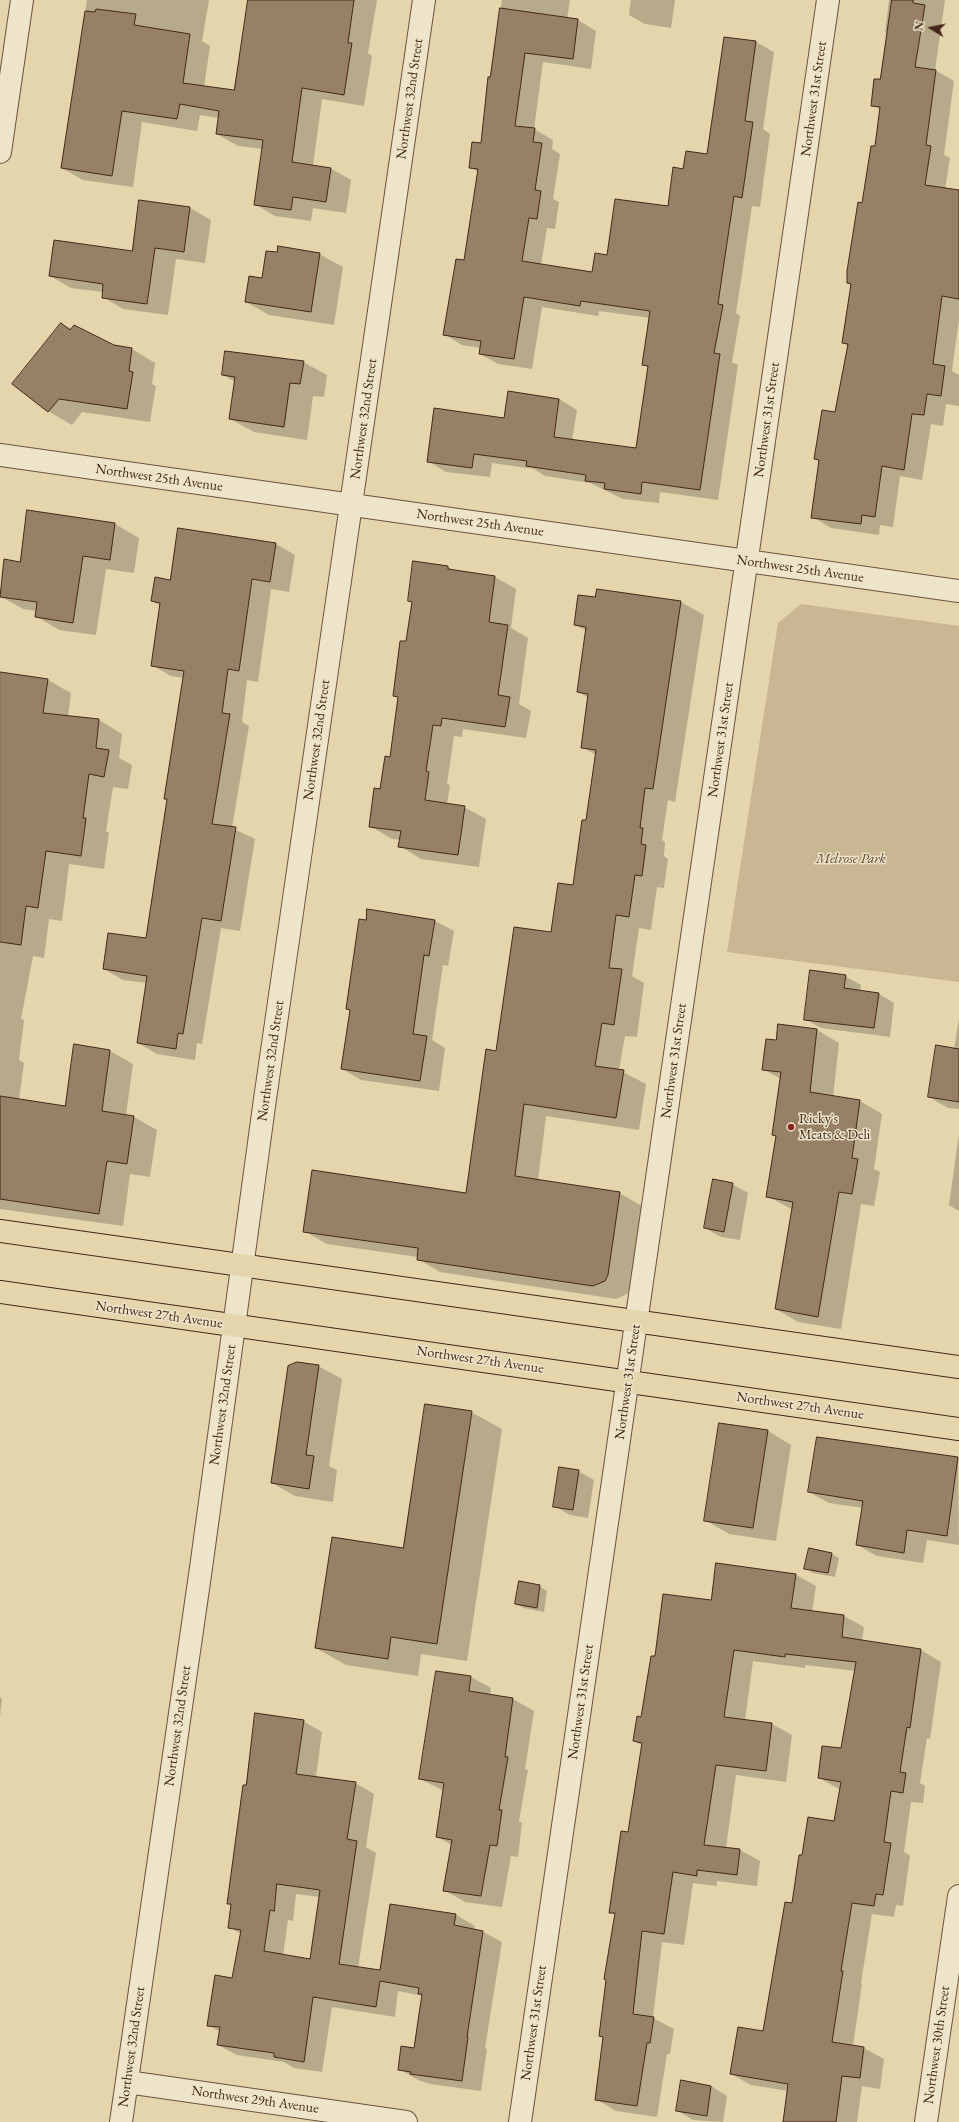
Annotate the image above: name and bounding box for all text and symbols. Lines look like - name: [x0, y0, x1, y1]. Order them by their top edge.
- north arrow: [911, 8, 951, 48]
- text: N: [912, 20, 927, 32]
- street label: Northwest 32nd Street: [393, 38, 427, 160]
- street label: Northwest 31st Street: [798, 40, 830, 158]
- street label: Northwest 32nd Street: [347, 358, 381, 480]
- street label: Northwest 31st Street: [751, 361, 783, 479]
- street label: Northwest 25th Avenue: [94, 461, 224, 495]
- street label: Northwest 25th Avenue: [415, 506, 545, 540]
- street label: Northwest 25th Avenue: [735, 552, 865, 586]
- street label: Northwest 32nd Street: [300, 679, 334, 801]
- street label: Northwest 31st Street: [705, 681, 737, 799]
- park label: Melrose Park: [816, 851, 886, 867]
- street label: Northwest 32nd Street: [254, 1000, 288, 1122]
- street label: Northwest 31st Street: [658, 1002, 690, 1120]
- place label: Ricky's Meats & Deli: [799, 1111, 870, 1144]
- marker: Ricky's Meats & Deli: [786, 1122, 796, 1132]
- street label: Northwest 27th Avenue: [94, 1298, 224, 1332]
- street label: Northwest 31st Street: [612, 1323, 644, 1441]
- street label: Northwest 27th Avenue: [415, 1343, 545, 1377]
- street label: Northwest 32nd Street: [206, 1344, 240, 1466]
- street label: Northwest 27th Avenue: [735, 1389, 865, 1423]
- street label: Northwest 31st Street: [565, 1643, 597, 1761]
- street label: Northwest 32nd Street: [161, 1665, 195, 1787]
- street label: Northwest 31st Street: [518, 1964, 550, 2082]
- street label: Northwest 30th Street: [920, 1985, 954, 2105]
- street label: Northwest 32nd Street: [115, 1986, 149, 2108]
- street label: Northwest 29th Avenue: [190, 2083, 320, 2117]

